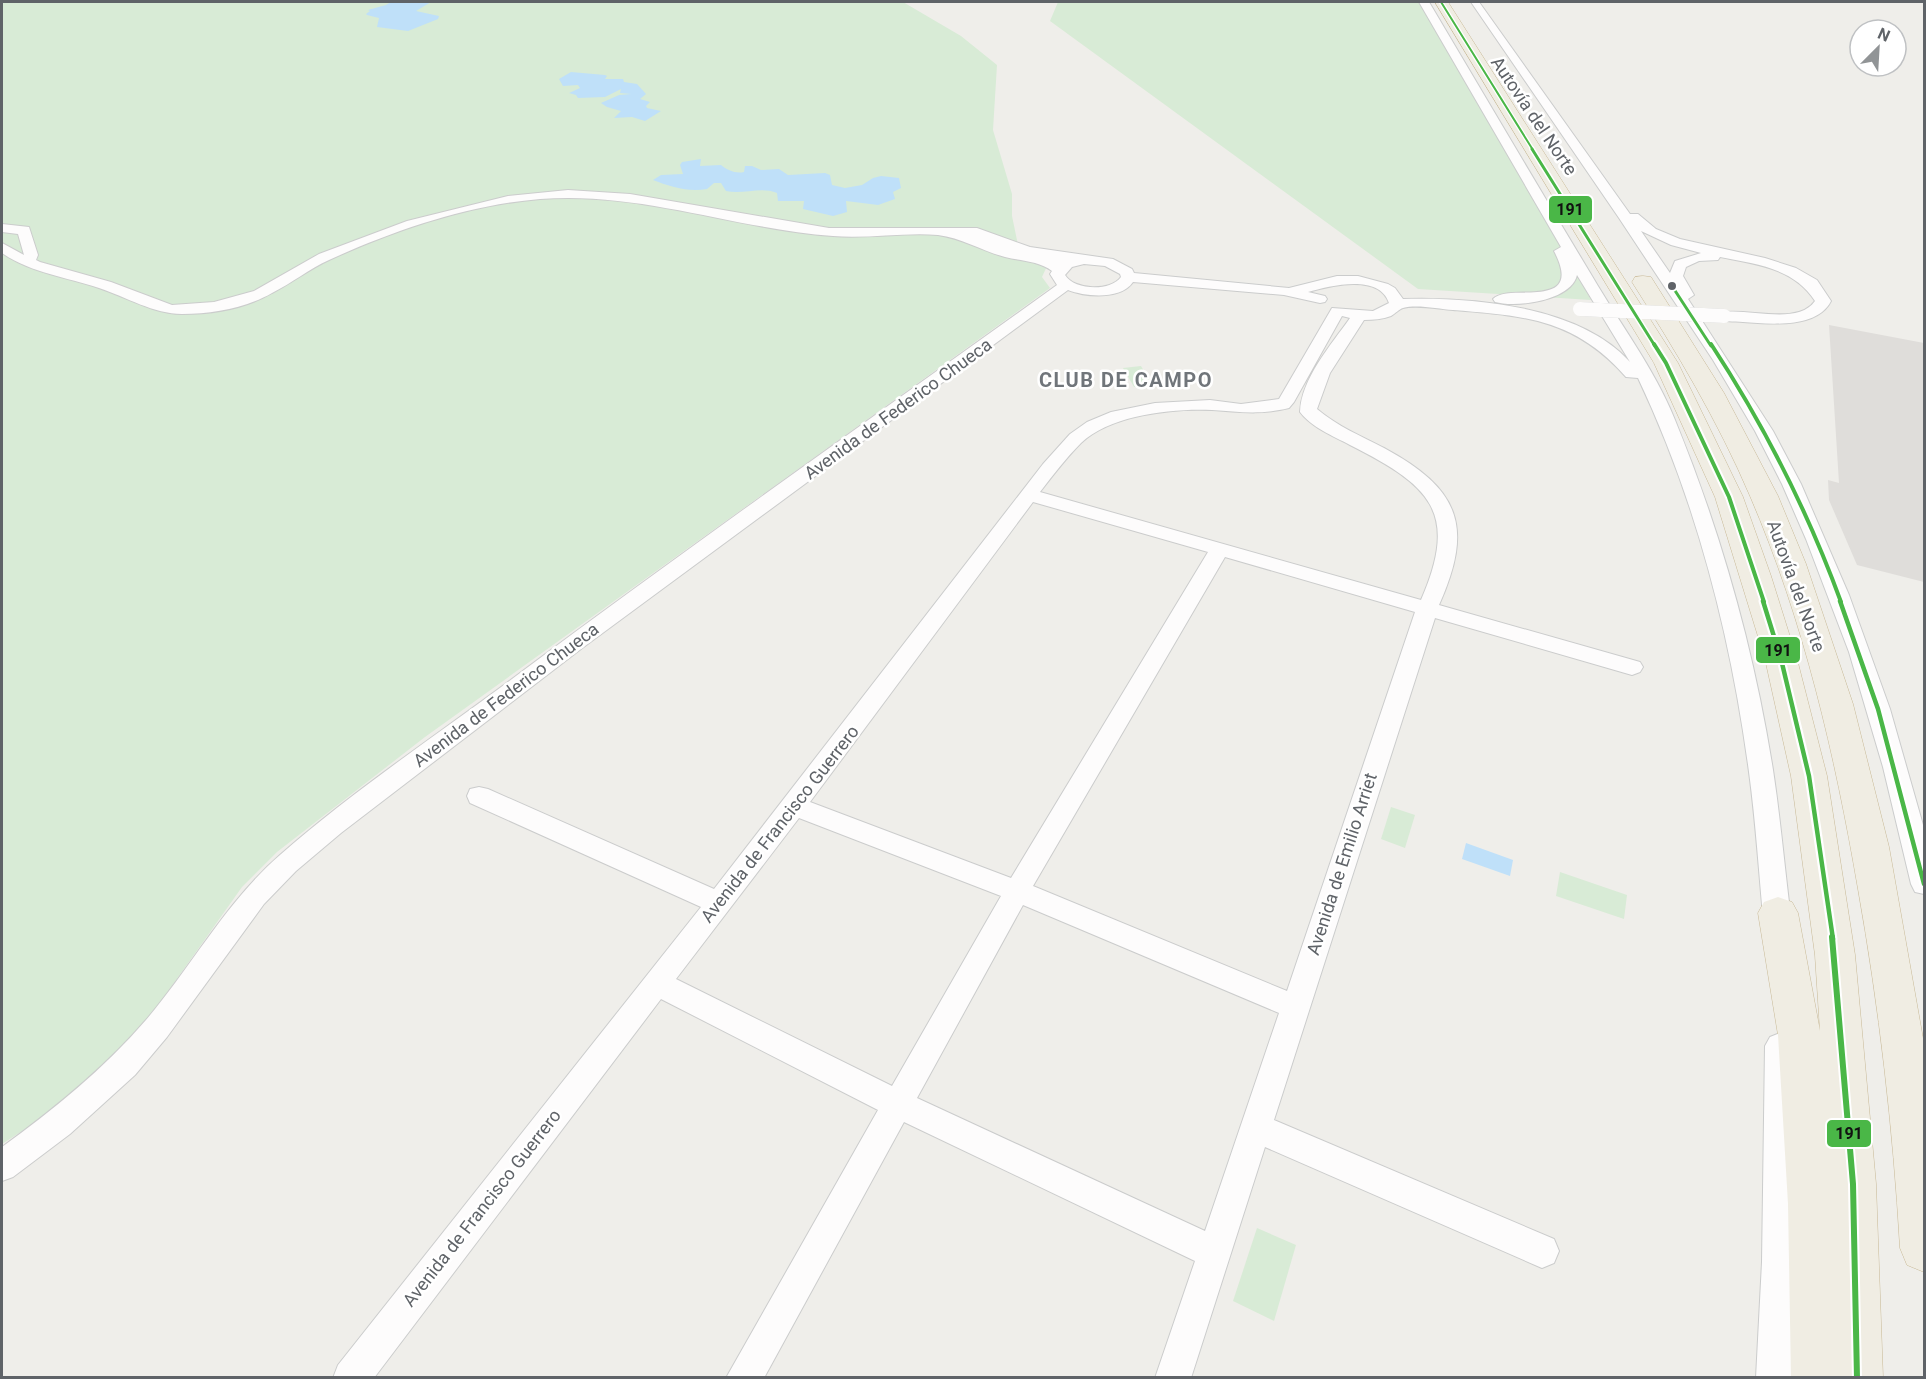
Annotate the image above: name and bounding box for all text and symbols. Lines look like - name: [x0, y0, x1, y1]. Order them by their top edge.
- north arrow: [1848, 18, 1908, 78]
- text: N: [1875, 24, 1893, 46]
- street label: Autovía del Norte: [1487, 52, 1582, 179]
- line badge: 191: [1548, 195, 1593, 224]
- text: 191: [1556, 200, 1584, 219]
- unlabelled marker: [1666, 280, 1678, 292]
- street label: Avenida de Federico Chueca: [800, 334, 995, 484]
- district label: CLUB DE CAMPO: [1039, 368, 1213, 392]
- street label: Autovía del Norte: [1763, 517, 1830, 654]
- street label: Avenida de Federico Chueca: [409, 618, 602, 771]
- line badge: 191: [1755, 636, 1801, 664]
- text: 191: [1764, 641, 1792, 660]
- street label: Avenida de Francisco Guerrero: [696, 721, 863, 926]
- street label: Avenida de Emilio Arriet: [1302, 770, 1381, 957]
- street label: Avenida de Francisco Guerrero: [398, 1105, 565, 1310]
- line badge: 191: [1826, 1119, 1872, 1148]
- text: 191: [1835, 1124, 1863, 1143]

